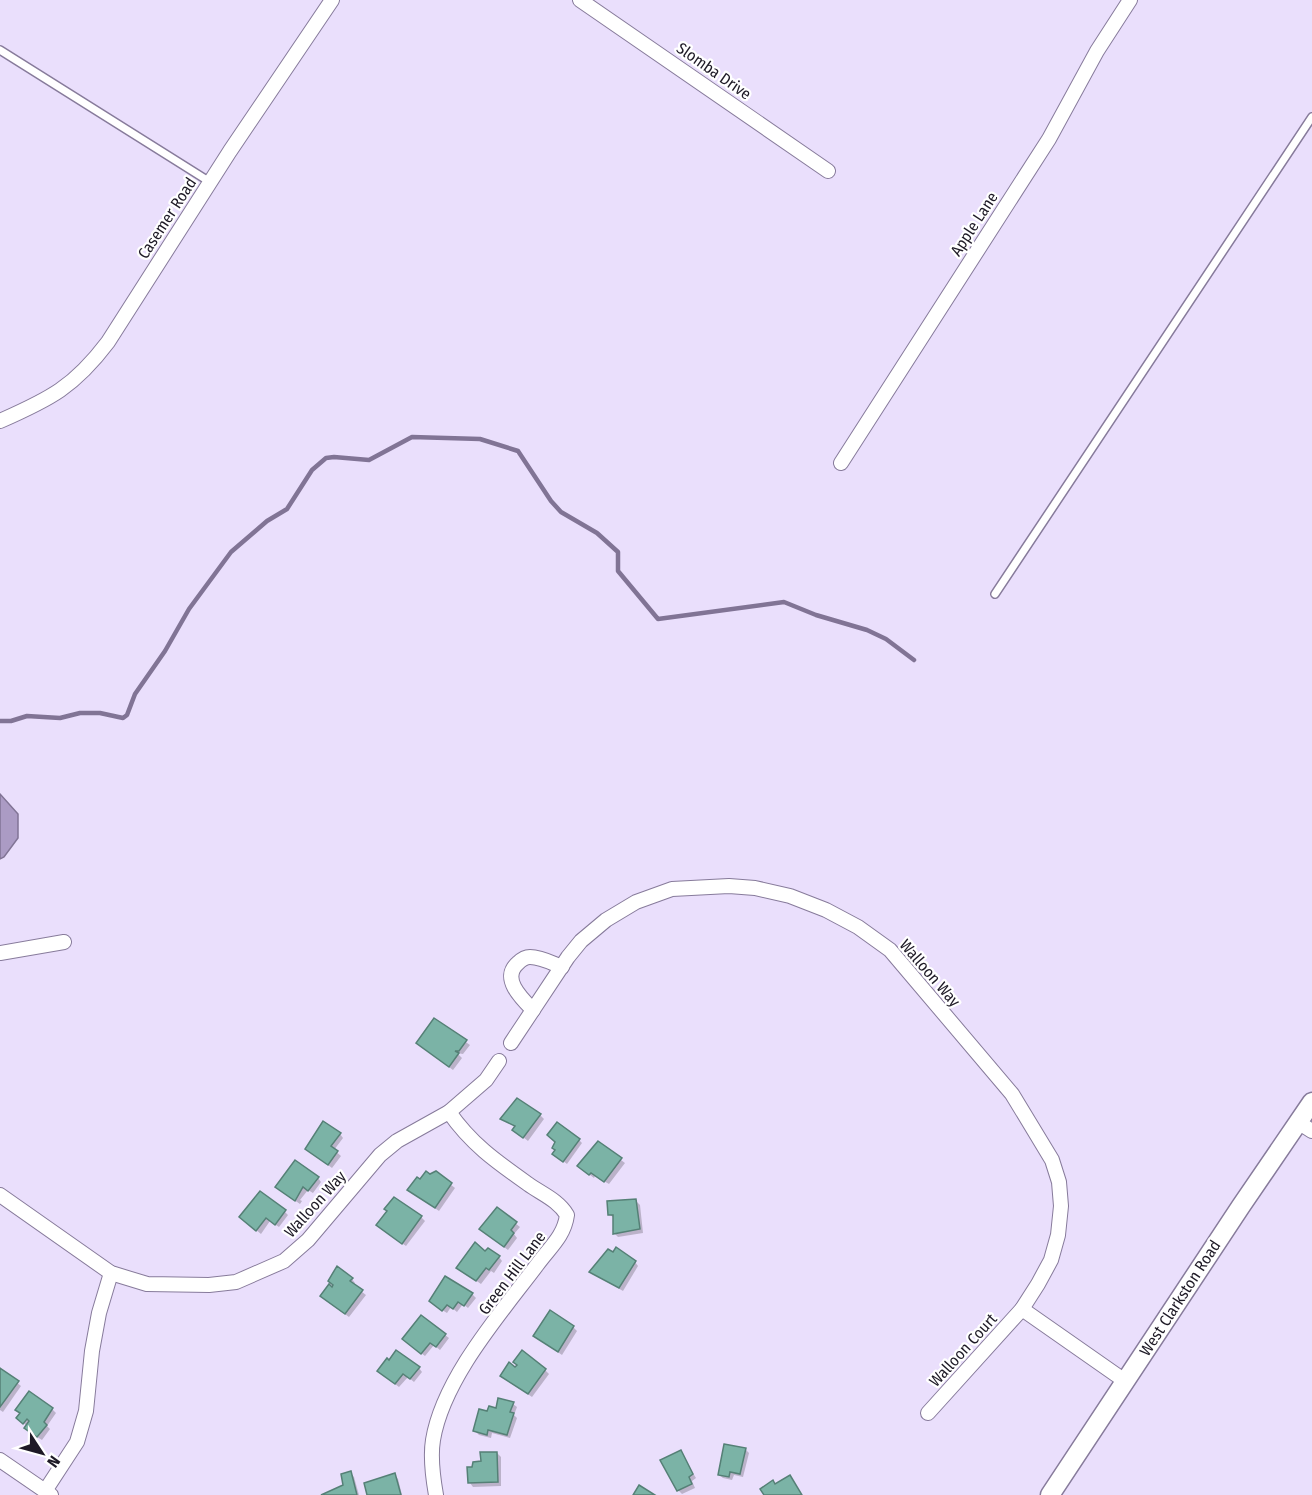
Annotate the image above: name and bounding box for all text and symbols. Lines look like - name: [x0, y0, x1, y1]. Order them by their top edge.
- street label: Slomba Drive: [673, 38, 755, 104]
- street label: Casemer Road: [134, 174, 200, 262]
- street label: Apple Lane: [946, 188, 1002, 260]
- street label: Walloon Way: [896, 936, 965, 1011]
- street label: Walloon Way: [280, 1166, 350, 1241]
- street label: Green Hill Lane: [475, 1228, 550, 1318]
- street label: West Clarkston Road: [1136, 1237, 1224, 1359]
- street label: Walloon Court: [925, 1309, 1001, 1391]
- north arrow: [12, 1423, 72, 1483]
- text: N: [43, 1452, 64, 1471]

